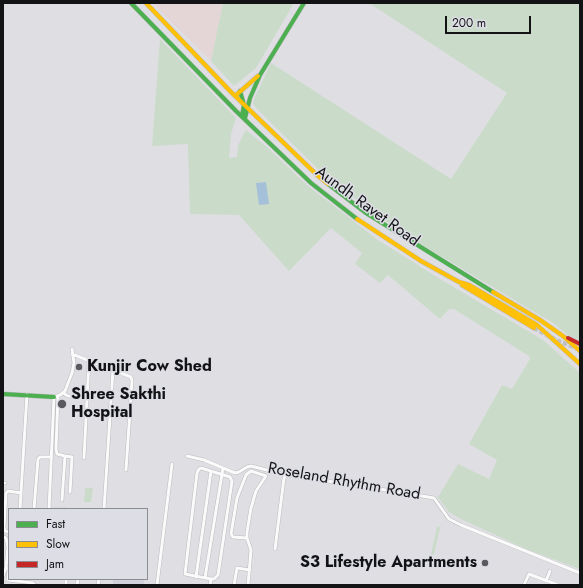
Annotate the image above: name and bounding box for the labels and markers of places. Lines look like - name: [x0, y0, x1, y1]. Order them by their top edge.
- place label: Kunjir Cow Shed: [87, 357, 212, 377]
- marker: Kunjir Cow Shed: [74, 362, 84, 372]
- place label: Shree Sakthi Hospital: [71, 385, 166, 423]
- marker: Shree Sakthi Hospital: [56, 398, 68, 410]
- place label: S3 Lifestyle Apartments: [300, 553, 477, 573]
- marker: S3 Lifestyle Apartments: [480, 558, 490, 568]

